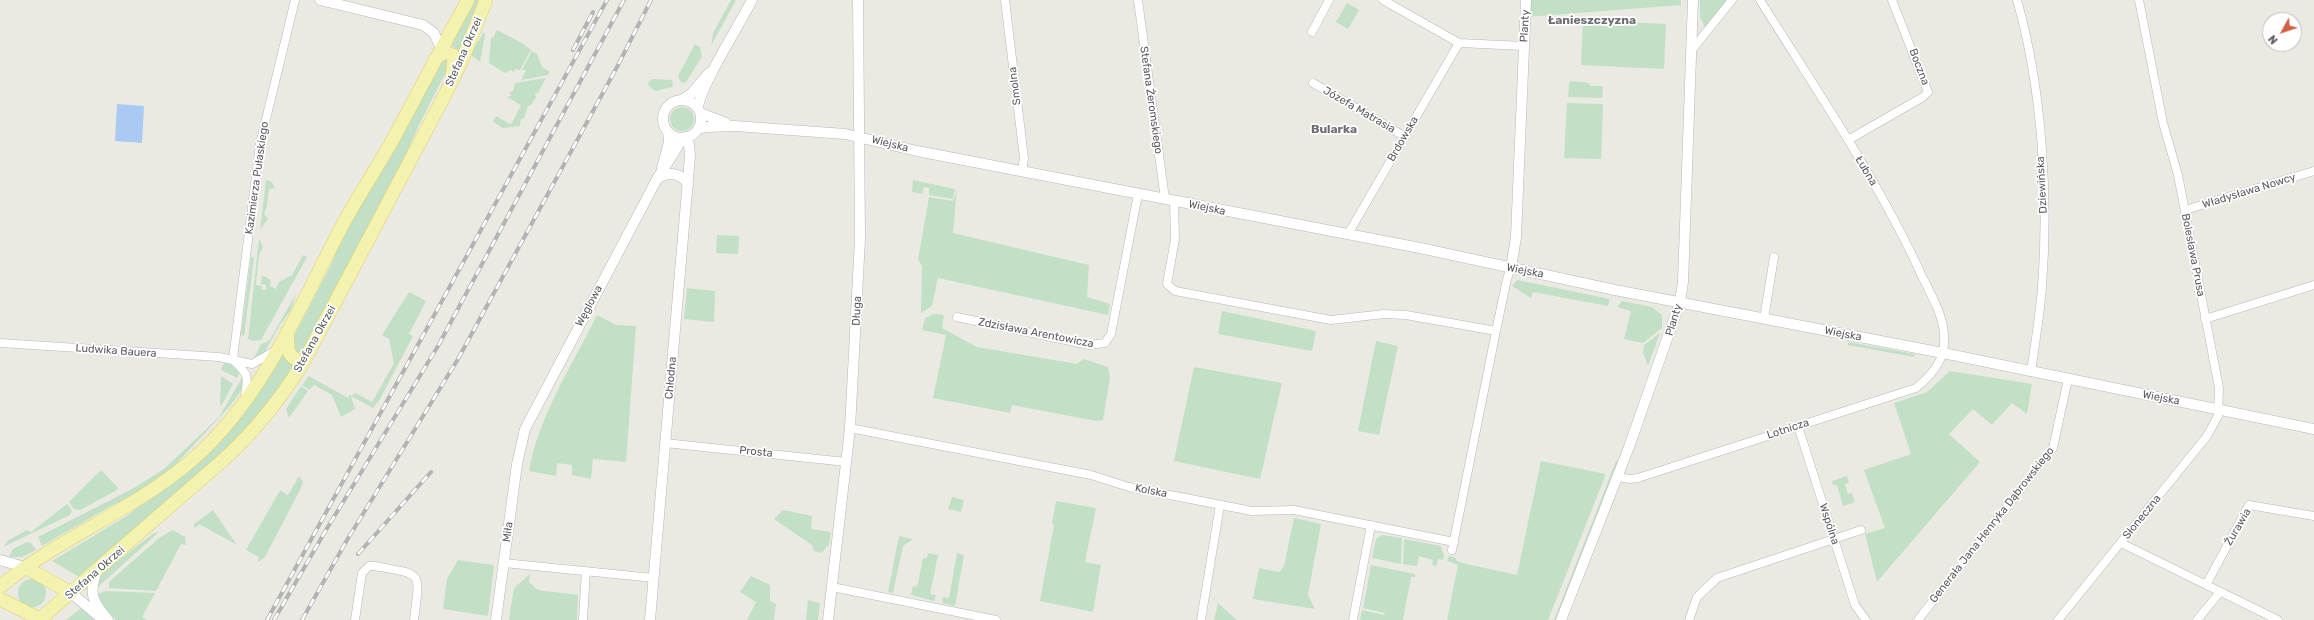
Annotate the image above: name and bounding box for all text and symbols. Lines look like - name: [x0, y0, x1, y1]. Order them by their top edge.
- street label: Planty: [1518, 9, 1532, 43]
- north arrow: [2262, 12, 2302, 52]
- district label: Łanieszczyzna: [1548, 14, 1636, 28]
- street label: Stefana Okrzei: [443, 15, 485, 89]
- text: N: [2266, 32, 2281, 47]
- street label: Stefana Żeromskiego: [1137, 45, 1165, 155]
- street label: Boczna: [1906, 47, 1932, 87]
- street label: Smolna: [1006, 66, 1024, 106]
- street label: Józefa Matrasia: [1320, 84, 1398, 136]
- street label: Brdowska: [1385, 114, 1421, 164]
- street label: Kazimierza Pułaskiego: [243, 121, 271, 235]
- district label: Bularka: [1311, 123, 1357, 137]
- street label: Wiejska: [870, 133, 910, 155]
- street label: Łubna: [1852, 154, 1880, 188]
- street label: Dziewińska: [2034, 156, 2050, 214]
- street label: Władysława Nowcy: [2201, 171, 2297, 211]
- street label: Wiejska: [1187, 198, 1227, 218]
- street label: Bolesława Prusa: [2178, 212, 2208, 298]
- street label: Wiejska: [1505, 261, 1545, 281]
- street label: Węglowa: [573, 283, 605, 329]
- street label: Długa: [850, 296, 864, 326]
- street label: Planty: [1663, 302, 1685, 338]
- street label: Stefana Okrzei: [291, 303, 339, 375]
- street label: Zdzisława Arentowicza: [977, 315, 1095, 351]
- street label: Wiejska: [1823, 324, 1863, 344]
- street label: Ludwika Bauera: [75, 342, 157, 360]
- street label: Chłodna: [663, 356, 679, 400]
- street label: Wiejska: [2141, 388, 2181, 408]
- street label: Lotnicza: [1765, 416, 1811, 442]
- street label: Prosta: [739, 444, 773, 460]
- street label: Generała Jana Henryka Dąbrowskiego: [1927, 444, 2057, 606]
- street label: Kolska: [1134, 481, 1168, 501]
- street label: Słoneczna: [2120, 492, 2164, 542]
- street label: Wspólna: [1816, 502, 1842, 546]
- street label: Żurawia: [2222, 506, 2254, 548]
- street label: Miła: [500, 521, 516, 543]
- street label: Stefana Okrzei: [63, 544, 127, 602]

